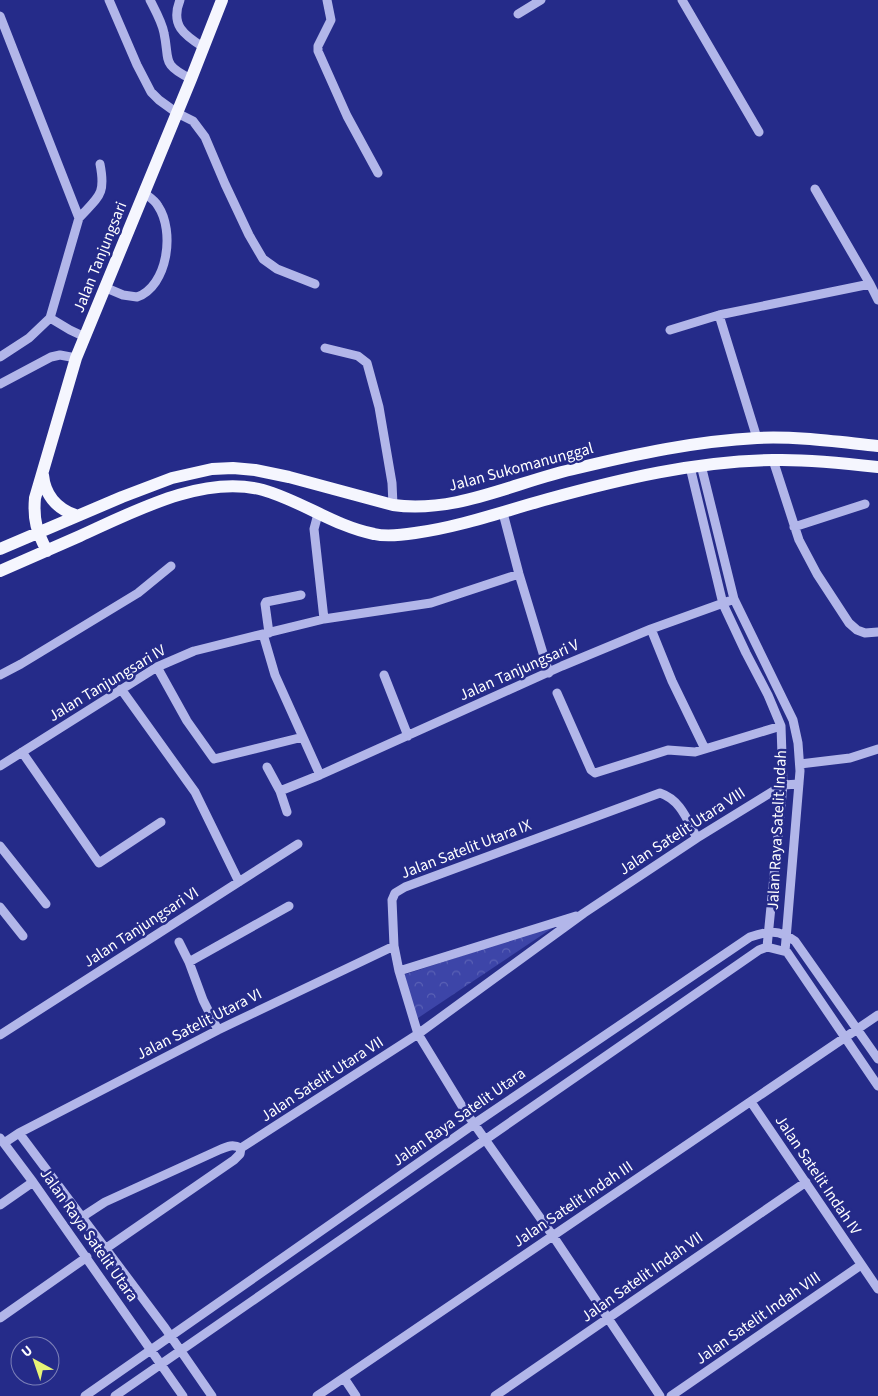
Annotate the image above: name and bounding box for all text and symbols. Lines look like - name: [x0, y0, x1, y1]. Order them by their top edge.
- street label: Jalan Tanjungsari: [68, 198, 132, 316]
- street label: Jalan Sukomanunggal: [446, 437, 596, 497]
- street label: Jalan Tanjungsari V: [455, 633, 583, 706]
- street label: Jalan Tanjungsari IV: [44, 639, 170, 727]
- street label: Jalan Raya Satelit Indah: [762, 749, 792, 911]
- street label: Jalan Satelit Utara VIII: [614, 782, 750, 880]
- street label: Jalan Satelit Utara IX: [398, 814, 534, 884]
- street label: Jalan Tanjungsari VI: [79, 881, 203, 973]
- street label: Jalan Satelit Utara VI: [132, 983, 266, 1065]
- street label: Jalan Satelit Utara VII: [256, 1031, 388, 1127]
- street label: Jalan Raya Satelit Utara: [388, 1063, 530, 1171]
- street label: Jalan Satelit Indah IV: [770, 1111, 867, 1240]
- street label: Jalan Satelit Indah III: [509, 1156, 637, 1252]
- street label: Jalan Raya Satelit Utara: [35, 1164, 143, 1306]
- street label: Jalan Satelit Indah VII: [577, 1227, 707, 1327]
- street label: Jalan Satelit Indah VIII: [691, 1266, 825, 1370]
- north arrow: [10, 1336, 60, 1386]
- text: U: [17, 1341, 37, 1362]

